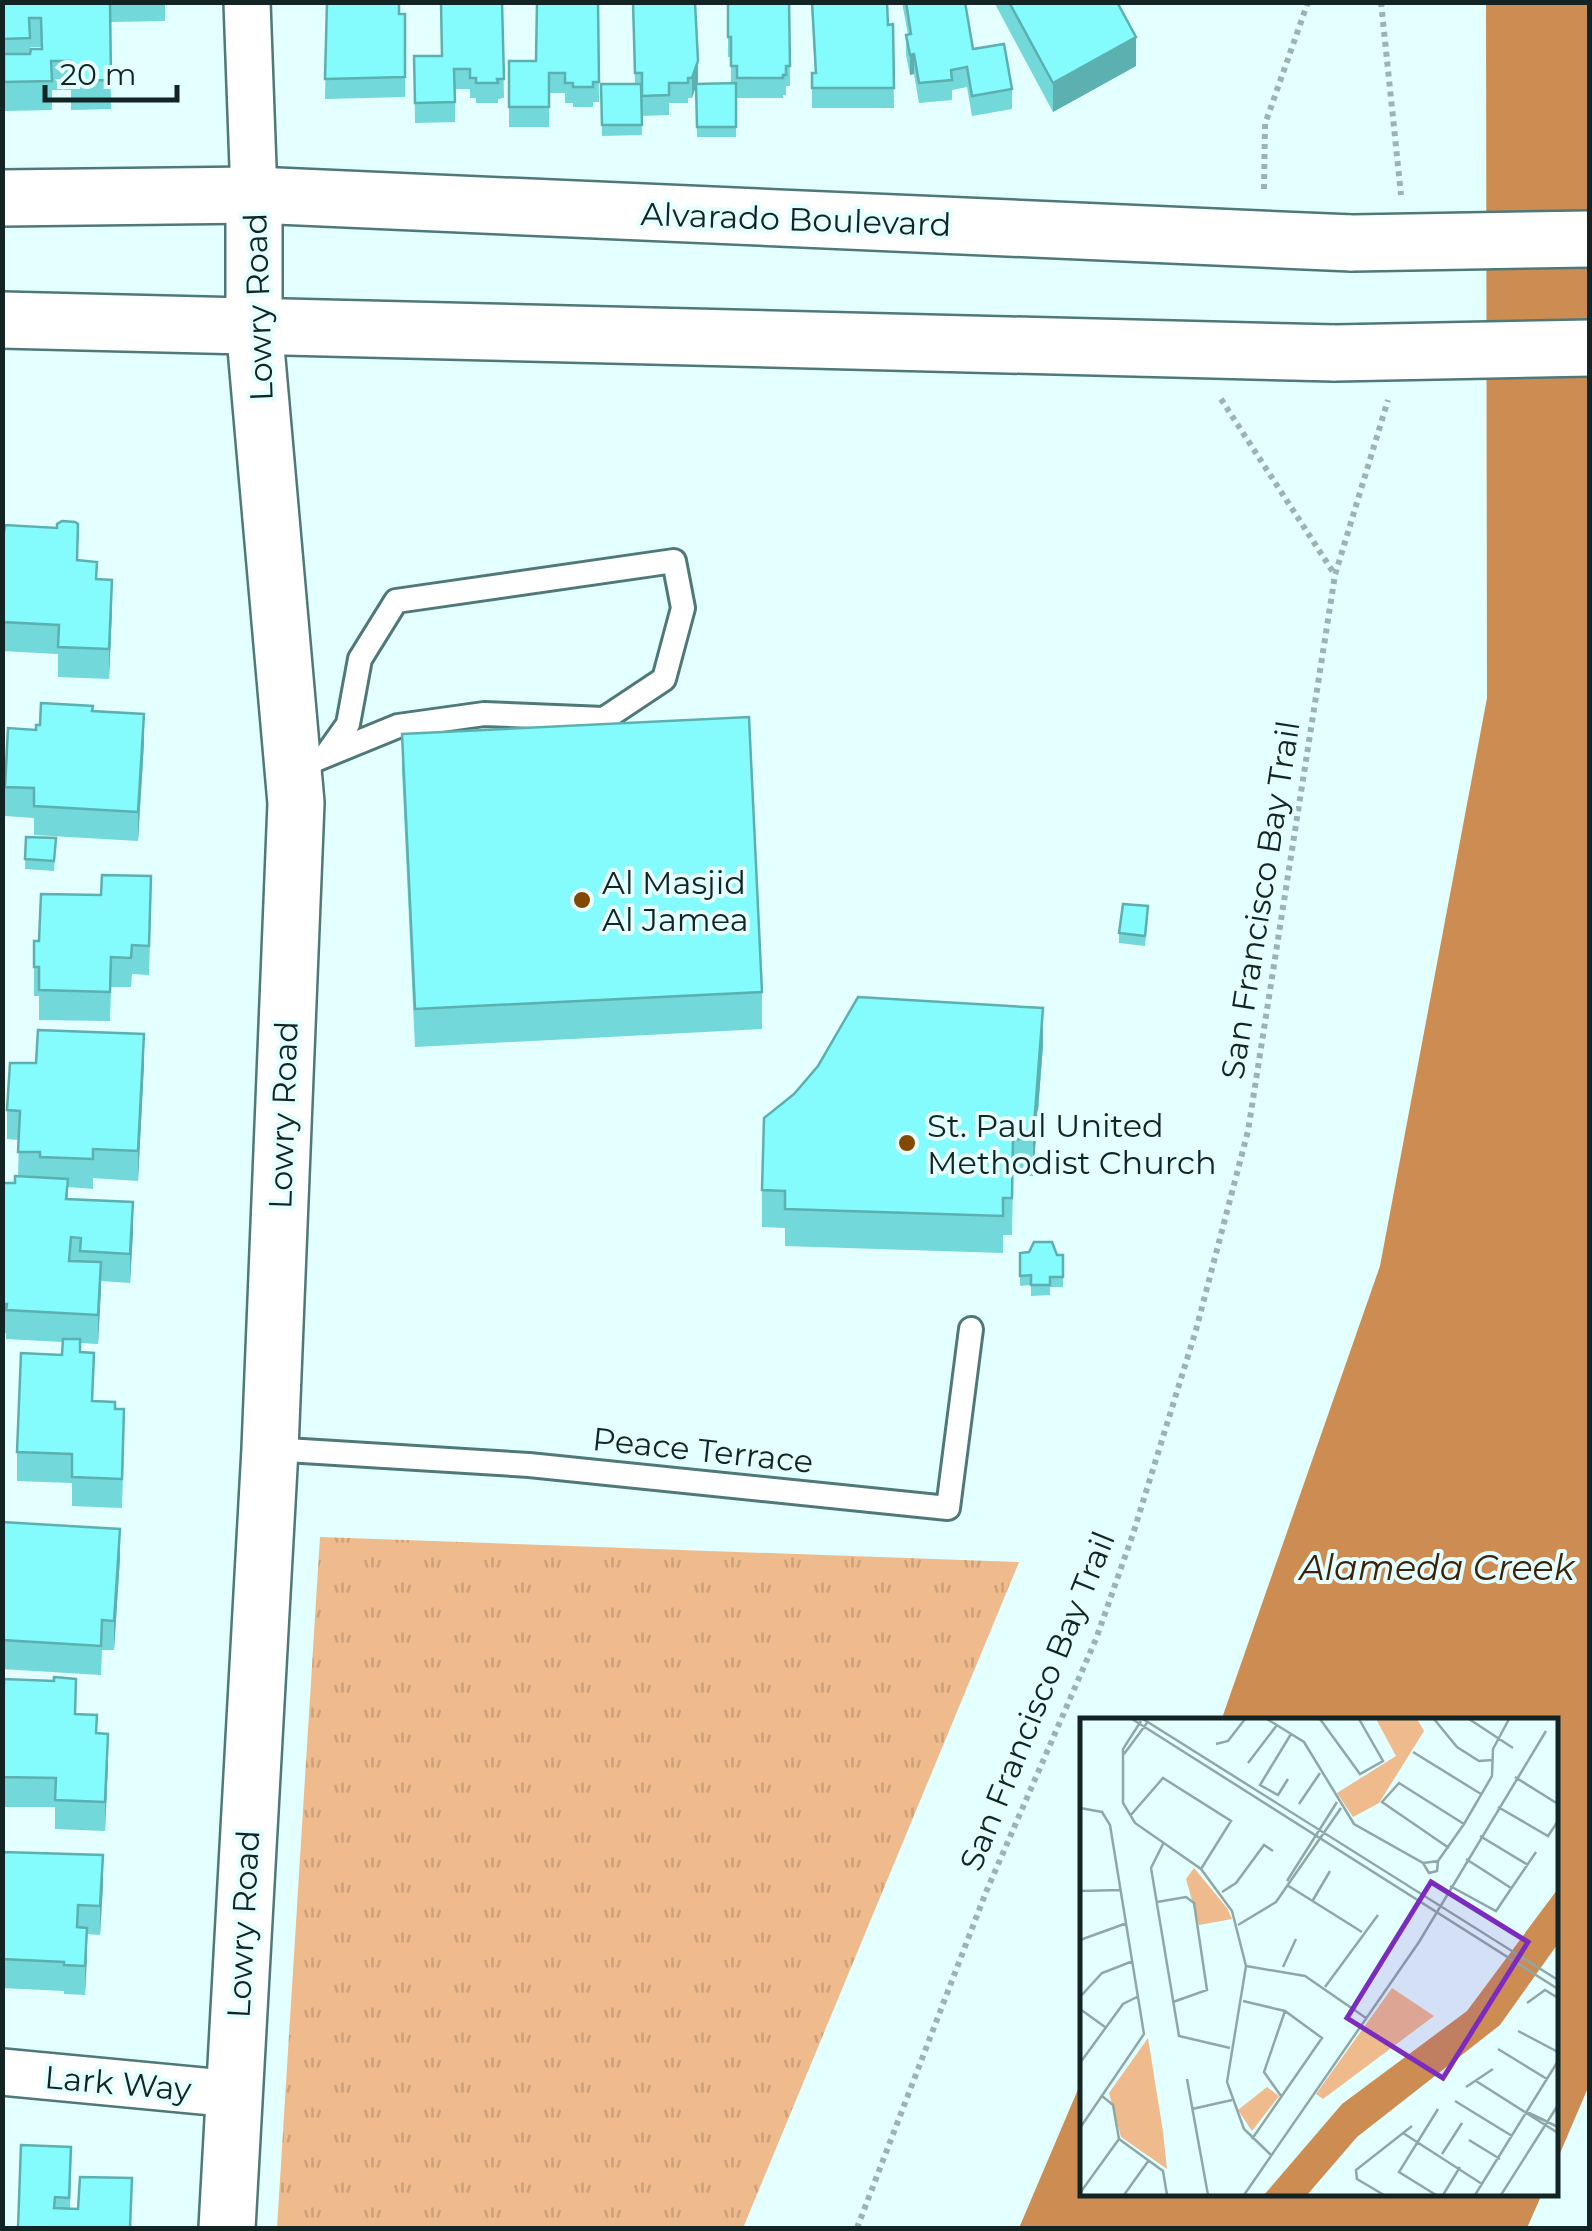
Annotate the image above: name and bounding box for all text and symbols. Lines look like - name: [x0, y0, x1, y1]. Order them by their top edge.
- scale bar: [45, 40, 178, 102]
- text: 20 m: [60, 56, 137, 93]
- street label: Alvarado Boulevard: [640, 194, 952, 244]
- street label: Lowry Road: [235, 212, 281, 402]
- street label: San Francisco Bay Trail: [1212, 718, 1308, 1082]
- place label: Al Masjid Al Jamea: [602, 863, 749, 939]
- marker: Al Masjid Al Jamea: [571, 889, 593, 911]
- street label: Lowry Road: [260, 1020, 306, 1210]
- place label: St. Paul United Methodist Church: [927, 1106, 1217, 1182]
- marker: St. Paul United Methodist Church: [896, 1132, 918, 1154]
- street label: Peace Terrace: [591, 1419, 815, 1481]
- street label: San Francisco Bay Trail: [951, 1526, 1123, 1876]
- water label: Alameda Creek: [1298, 1546, 1577, 1589]
- inset map: [1080, 1718, 1557, 2196]
- street label: Lowry Road: [219, 1829, 267, 2019]
- street label: Lark Way: [43, 2057, 194, 2109]

